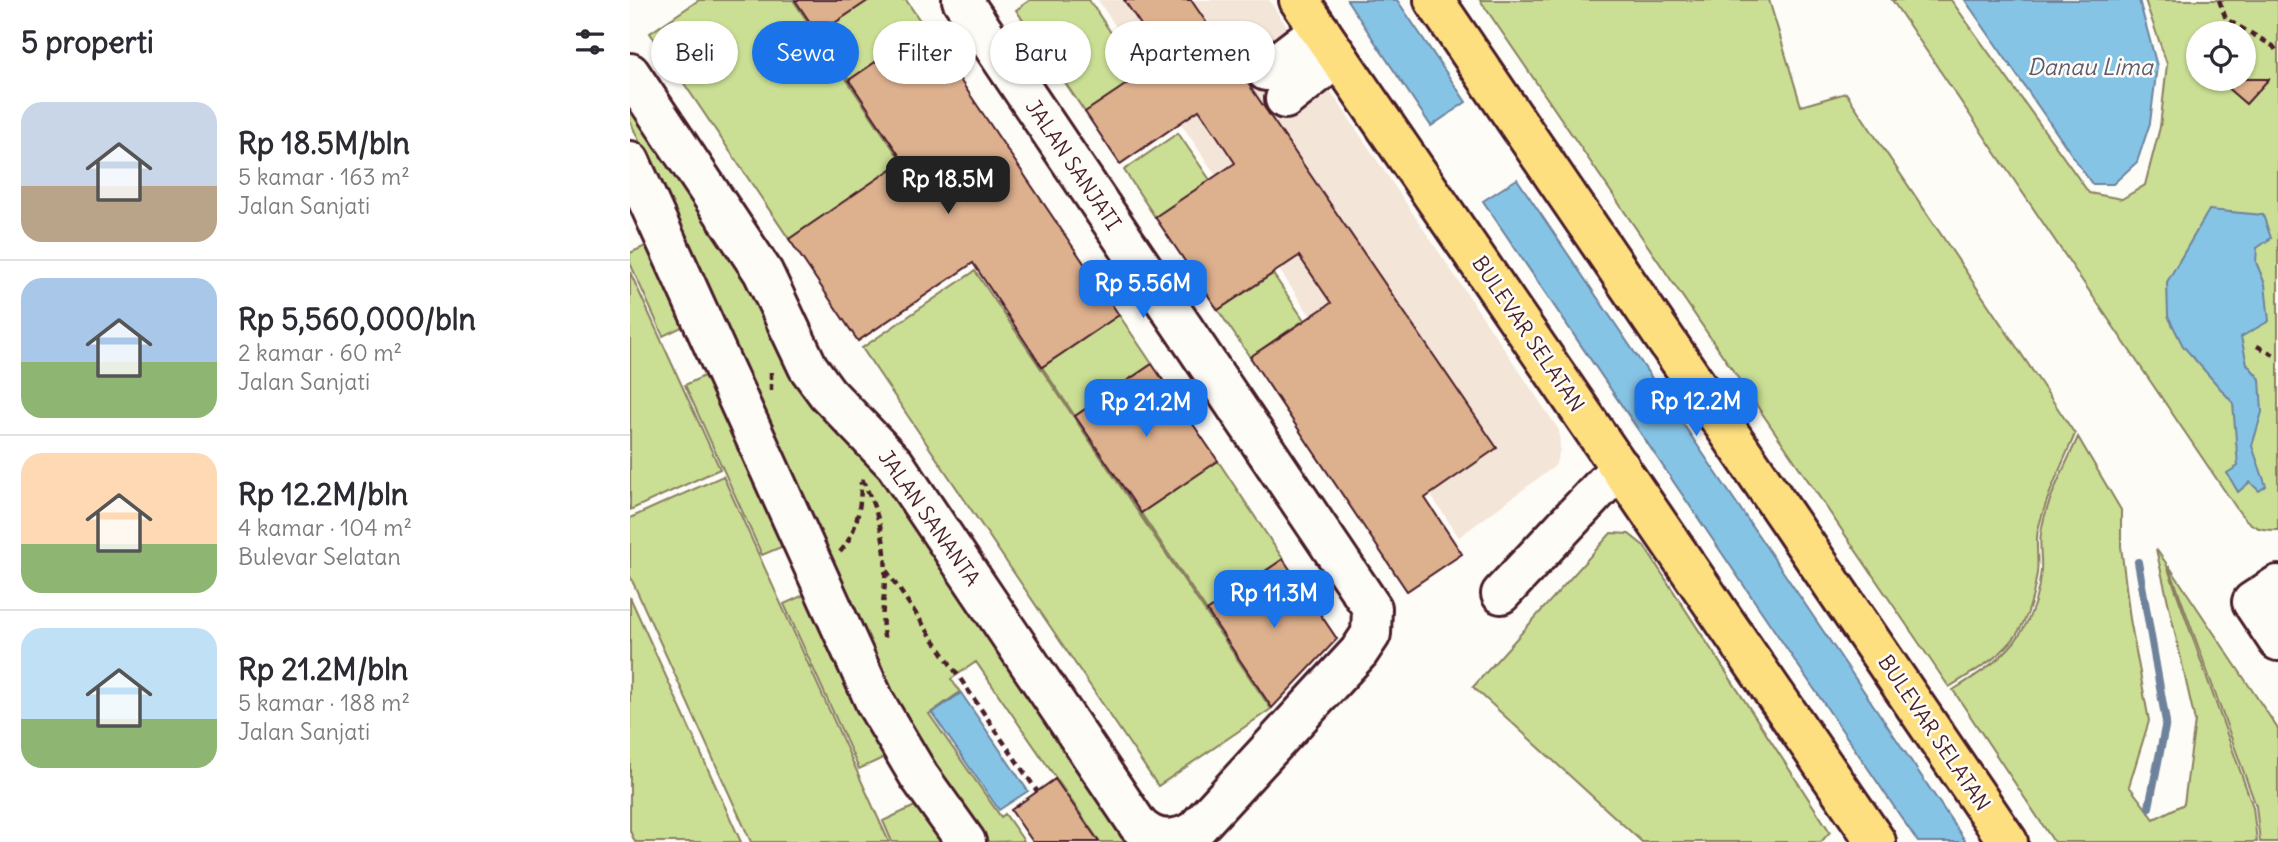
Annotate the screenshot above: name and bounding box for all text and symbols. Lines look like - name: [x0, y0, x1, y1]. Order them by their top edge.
- chip: Beli: [651, 21, 738, 84]
- chip: Sewa: [752, 21, 859, 84]
- chip: Filter: [873, 21, 976, 84]
- chip: Baru: [990, 21, 1091, 84]
- chip: Apartemen: [1105, 21, 1275, 84]
- map controls: [2186, 21, 2256, 91]
- button: locate: [2186, 21, 2256, 91]
- text: 5 properti: [21, 23, 154, 61]
- icon: filters: [571, 23, 609, 61]
- water label: Danau Lima: [2027, 52, 2155, 81]
- street label: JALAN SANJATI: [1020, 94, 1127, 235]
- text: Rp 18.5M/bln: [238, 124, 410, 162]
- icon: home: [77, 130, 161, 214]
- pin: Rp 18.5M: [876, 156, 1020, 216]
- text: 5 kamar · 163 m²: [238, 162, 410, 191]
- text: Rp 18.5M: [902, 164, 994, 193]
- text: Jalan Sanjati: [238, 191, 370, 220]
- street label: BULEVAR SELATAN: [1466, 251, 1591, 417]
- pin: Rp 5.56M: [1071, 260, 1215, 320]
- text: Rp 5.56M: [1095, 268, 1191, 297]
- text: Rp 5,560,000/bln: [238, 300, 476, 338]
- icon: home: [77, 306, 161, 390]
- text: 2 kamar · 60 m²: [238, 338, 402, 367]
- text: Jalan Sanjati: [238, 367, 370, 396]
- pin: Rp 12.2M: [1624, 378, 1768, 438]
- pin: Rp 21.2M: [1074, 380, 1218, 439]
- text: Rp 12.2M: [1651, 386, 1742, 415]
- text: Rp 21.2M: [1101, 387, 1192, 416]
- street label: JALAN SANANTA: [872, 444, 986, 591]
- text: Rp 12.2M/bln: [238, 475, 408, 513]
- icon: home: [77, 481, 161, 565]
- text: 4 kamar · 104 m²: [238, 513, 412, 542]
- text: Bulevar Selatan: [238, 542, 401, 571]
- pin: Rp 11.3M: [1202, 570, 1346, 630]
- text: Rp 11.3M: [1230, 578, 1318, 607]
- text: Rp 21.2M/bln: [238, 650, 408, 688]
- street label: BULEVAR SELATAN: [1872, 650, 1997, 816]
- icon: home: [77, 656, 161, 740]
- text: 5 kamar · 188 m²: [238, 688, 410, 717]
- text: Jalan Sanjati: [238, 717, 370, 746]

